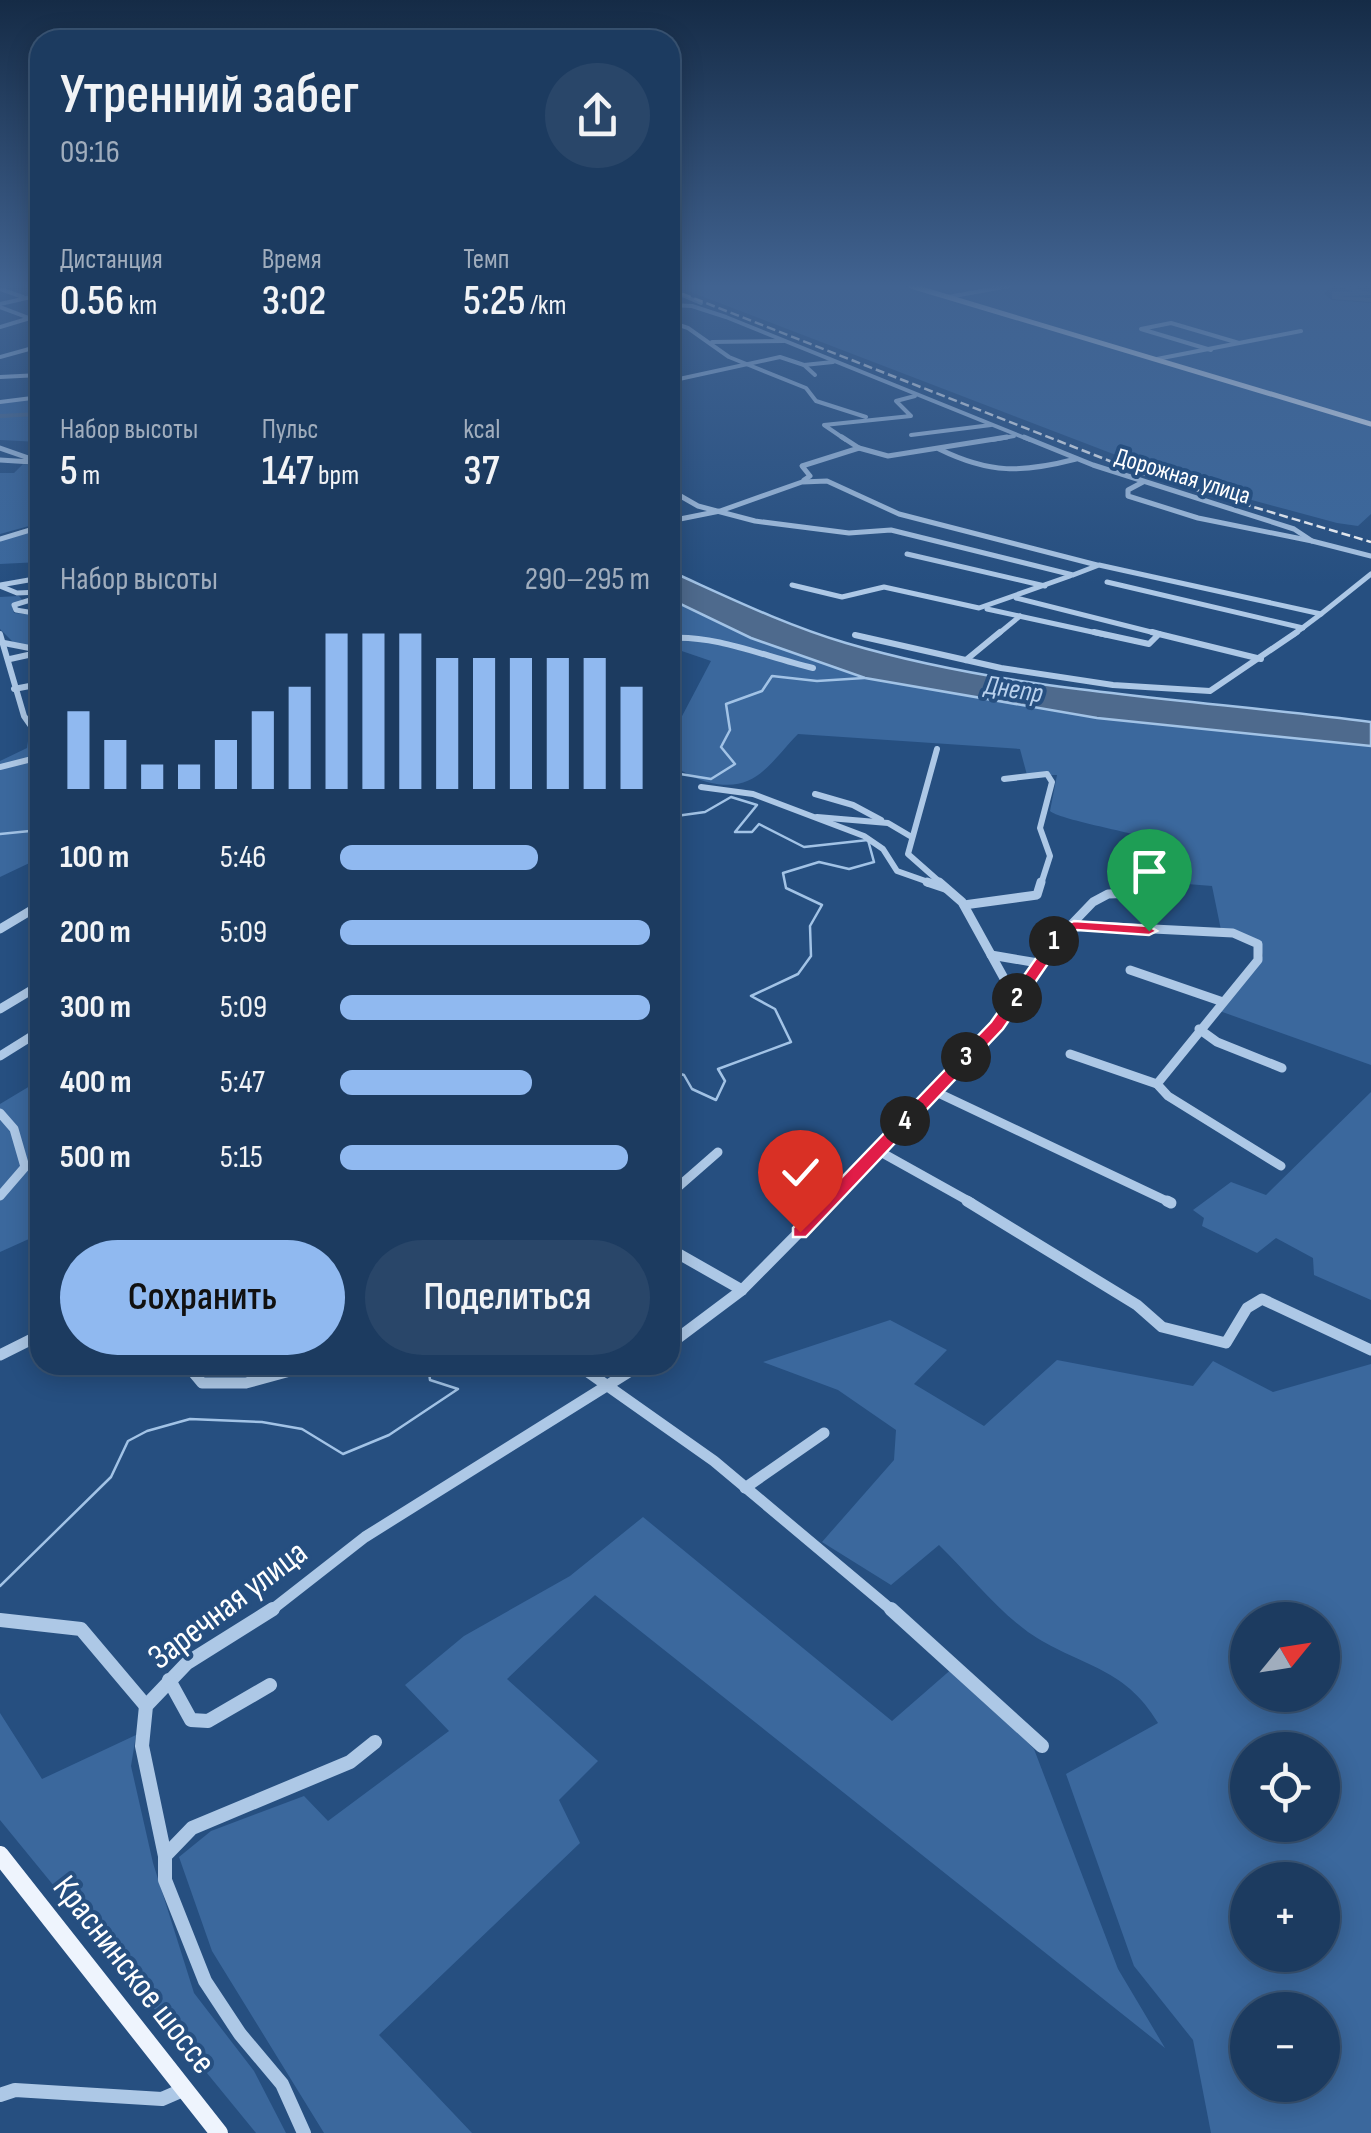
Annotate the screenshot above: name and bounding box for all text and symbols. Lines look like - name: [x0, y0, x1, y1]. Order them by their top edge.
- text: Утренний забег: [60, 62, 359, 129]
- button: share: [545, 63, 650, 168]
- text: 09:16: [60, 133, 120, 172]
- text: Дистанция: [60, 243, 163, 276]
- text: Время: [262, 243, 322, 276]
- text: Темп: [463, 243, 509, 276]
- text: 0.56: [60, 276, 124, 327]
- text: 3:02: [262, 276, 326, 327]
- text: 5:25: [463, 276, 526, 327]
- text: km: [124, 289, 157, 322]
- text: /km: [526, 289, 566, 322]
- text: Набор высоты: [60, 413, 198, 446]
- text: Пульс: [262, 413, 319, 446]
- text: kcal: [463, 413, 500, 446]
- street label: Дорожная улица: [1111, 441, 1254, 512]
- text: 5: [60, 446, 78, 497]
- text: 147: [262, 446, 314, 497]
- text: 37: [463, 446, 499, 497]
- text: m: [78, 459, 100, 492]
- text: bpm: [314, 459, 359, 492]
- text: Набор высоты: [60, 560, 218, 599]
- text: 290–295 m: [525, 560, 650, 599]
- water label: Днепр: [980, 668, 1045, 710]
- pin: [1107, 829, 1192, 932]
- text: 100 m: [60, 838, 129, 877]
- text: 5:46: [220, 838, 266, 877]
- icon: arrive: [1122, 844, 1177, 899]
- text: 200 m: [60, 913, 131, 952]
- text: 5:09: [220, 913, 267, 952]
- pin: 1: [1029, 916, 1079, 966]
- text: 1: [1049, 924, 1059, 957]
- pin: 2: [992, 973, 1042, 1023]
- text: 2: [1011, 981, 1023, 1014]
- text: 300 m: [60, 988, 131, 1027]
- text: 5:09: [220, 988, 267, 1027]
- pin: 3: [941, 1032, 991, 1082]
- text: 3: [960, 1040, 972, 1073]
- text: 400 m: [60, 1063, 132, 1102]
- text: 5:47: [220, 1063, 265, 1102]
- pin: 4: [880, 1096, 930, 1146]
- text: 4: [898, 1104, 912, 1137]
- pin: [758, 1130, 843, 1233]
- text: 500 m: [60, 1138, 131, 1177]
- text: 5:15: [220, 1138, 263, 1177]
- icon: check: [773, 1145, 828, 1200]
- button: Сохранить: [60, 1240, 345, 1355]
- button: Поделиться: [365, 1240, 650, 1355]
- street label: Заречная улица: [140, 1531, 316, 1679]
- north arrow: [1230, 1602, 1340, 1712]
- map controls: [1230, 1602, 1340, 2102]
- button: locate: [1230, 1732, 1340, 1842]
- button: +: [1230, 1862, 1340, 1972]
- street label: Краснинское шоссе: [43, 1867, 225, 2083]
- button: −: [1230, 1992, 1340, 2102]

